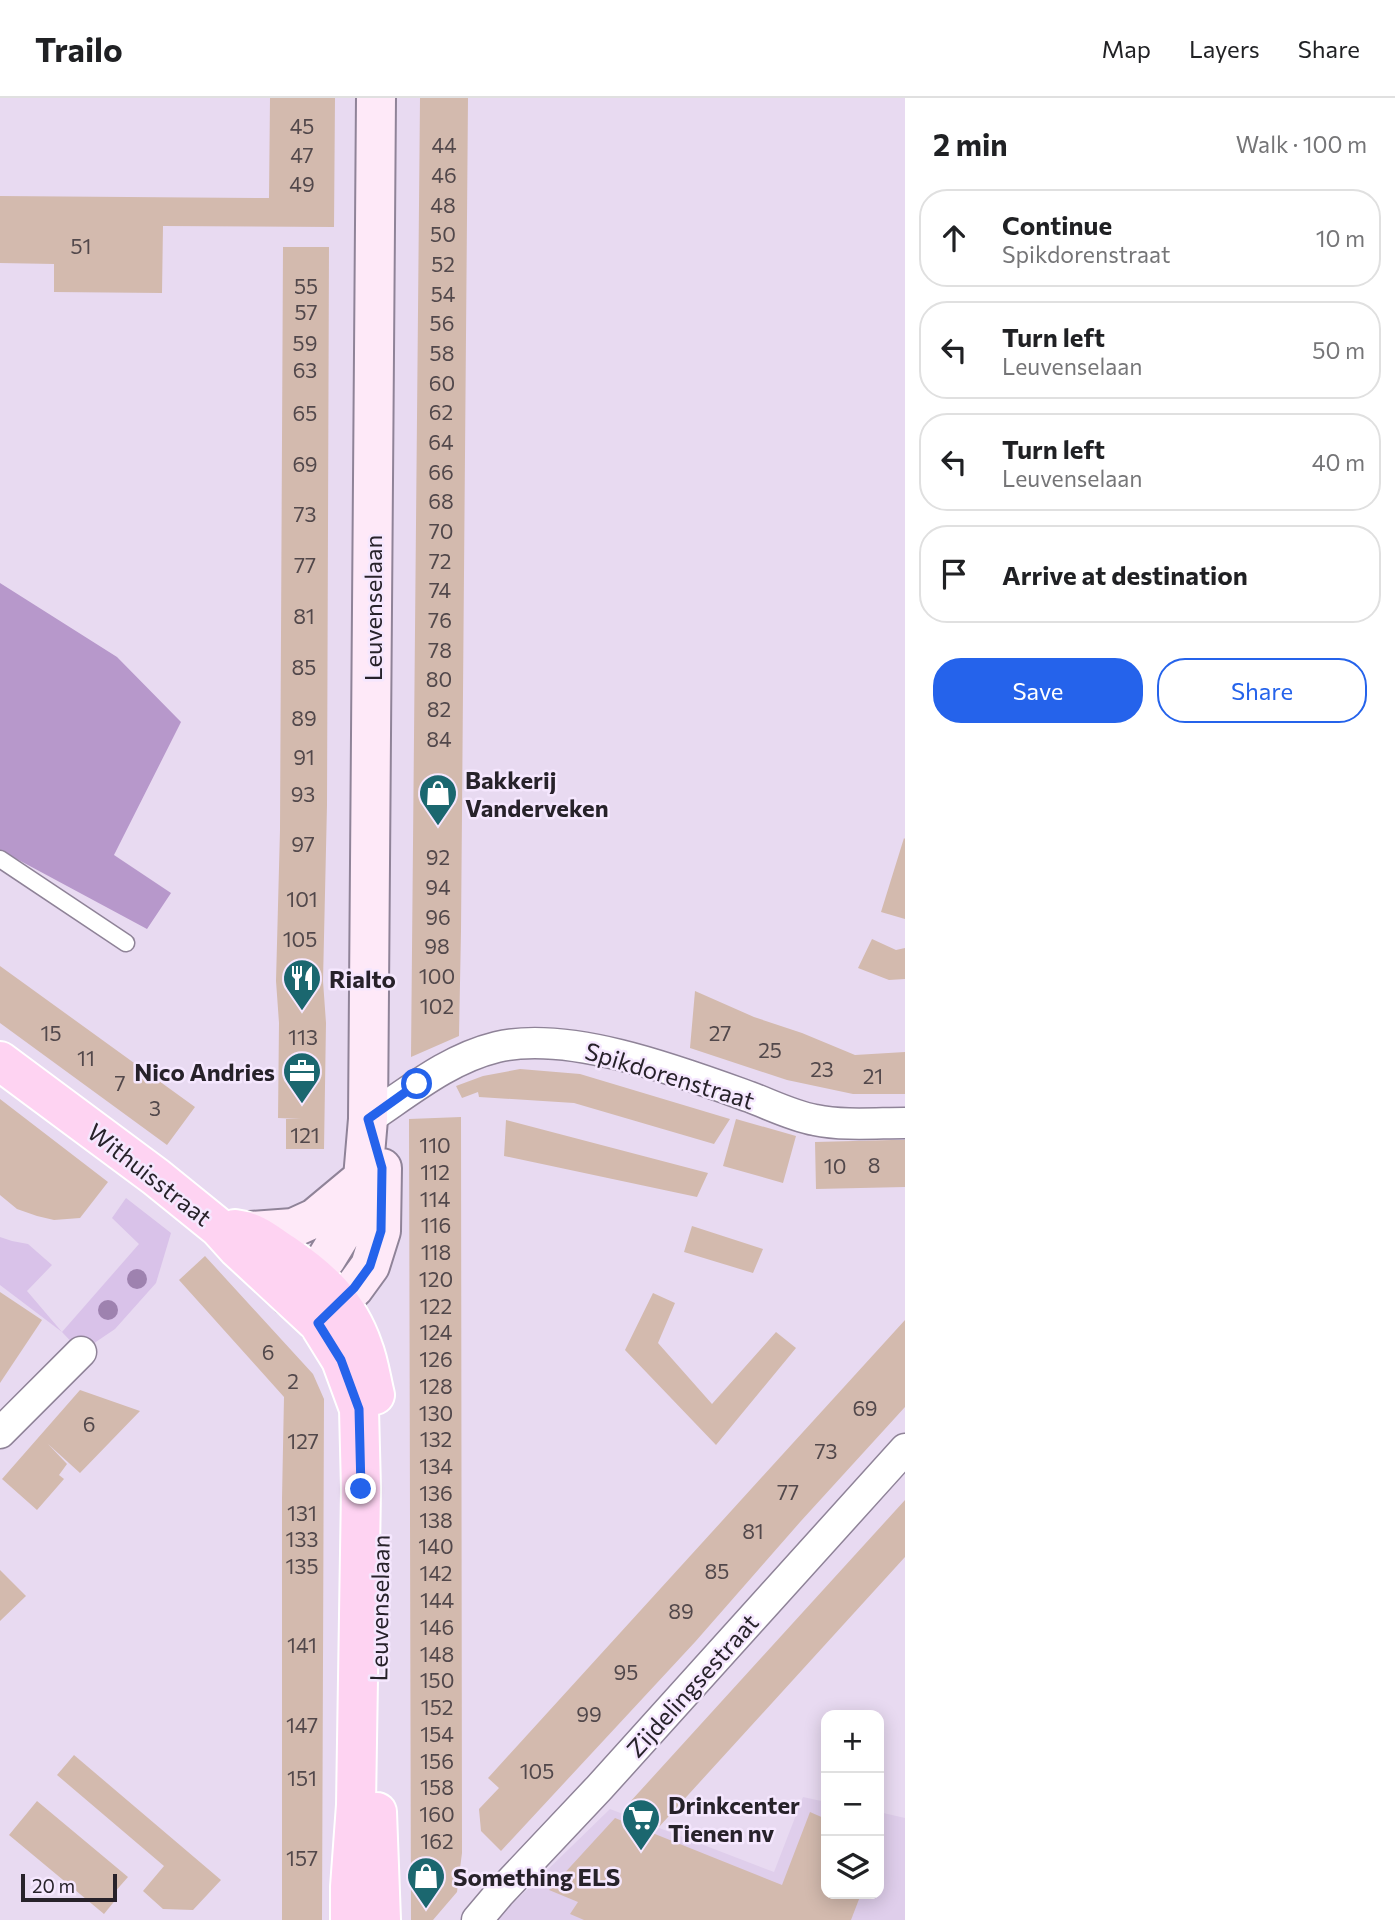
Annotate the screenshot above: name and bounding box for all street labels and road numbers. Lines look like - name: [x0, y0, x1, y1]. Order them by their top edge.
- street label: Leuvenselaan: [358, 535, 387, 681]
- street label: Spikdorenstraat: [582, 1035, 758, 1115]
- street label: Withuisstraat: [82, 1116, 218, 1232]
- street label: Leuvenselaan: [363, 1534, 395, 1682]
- street label: Zijdelingsestraat: [620, 1607, 764, 1763]

